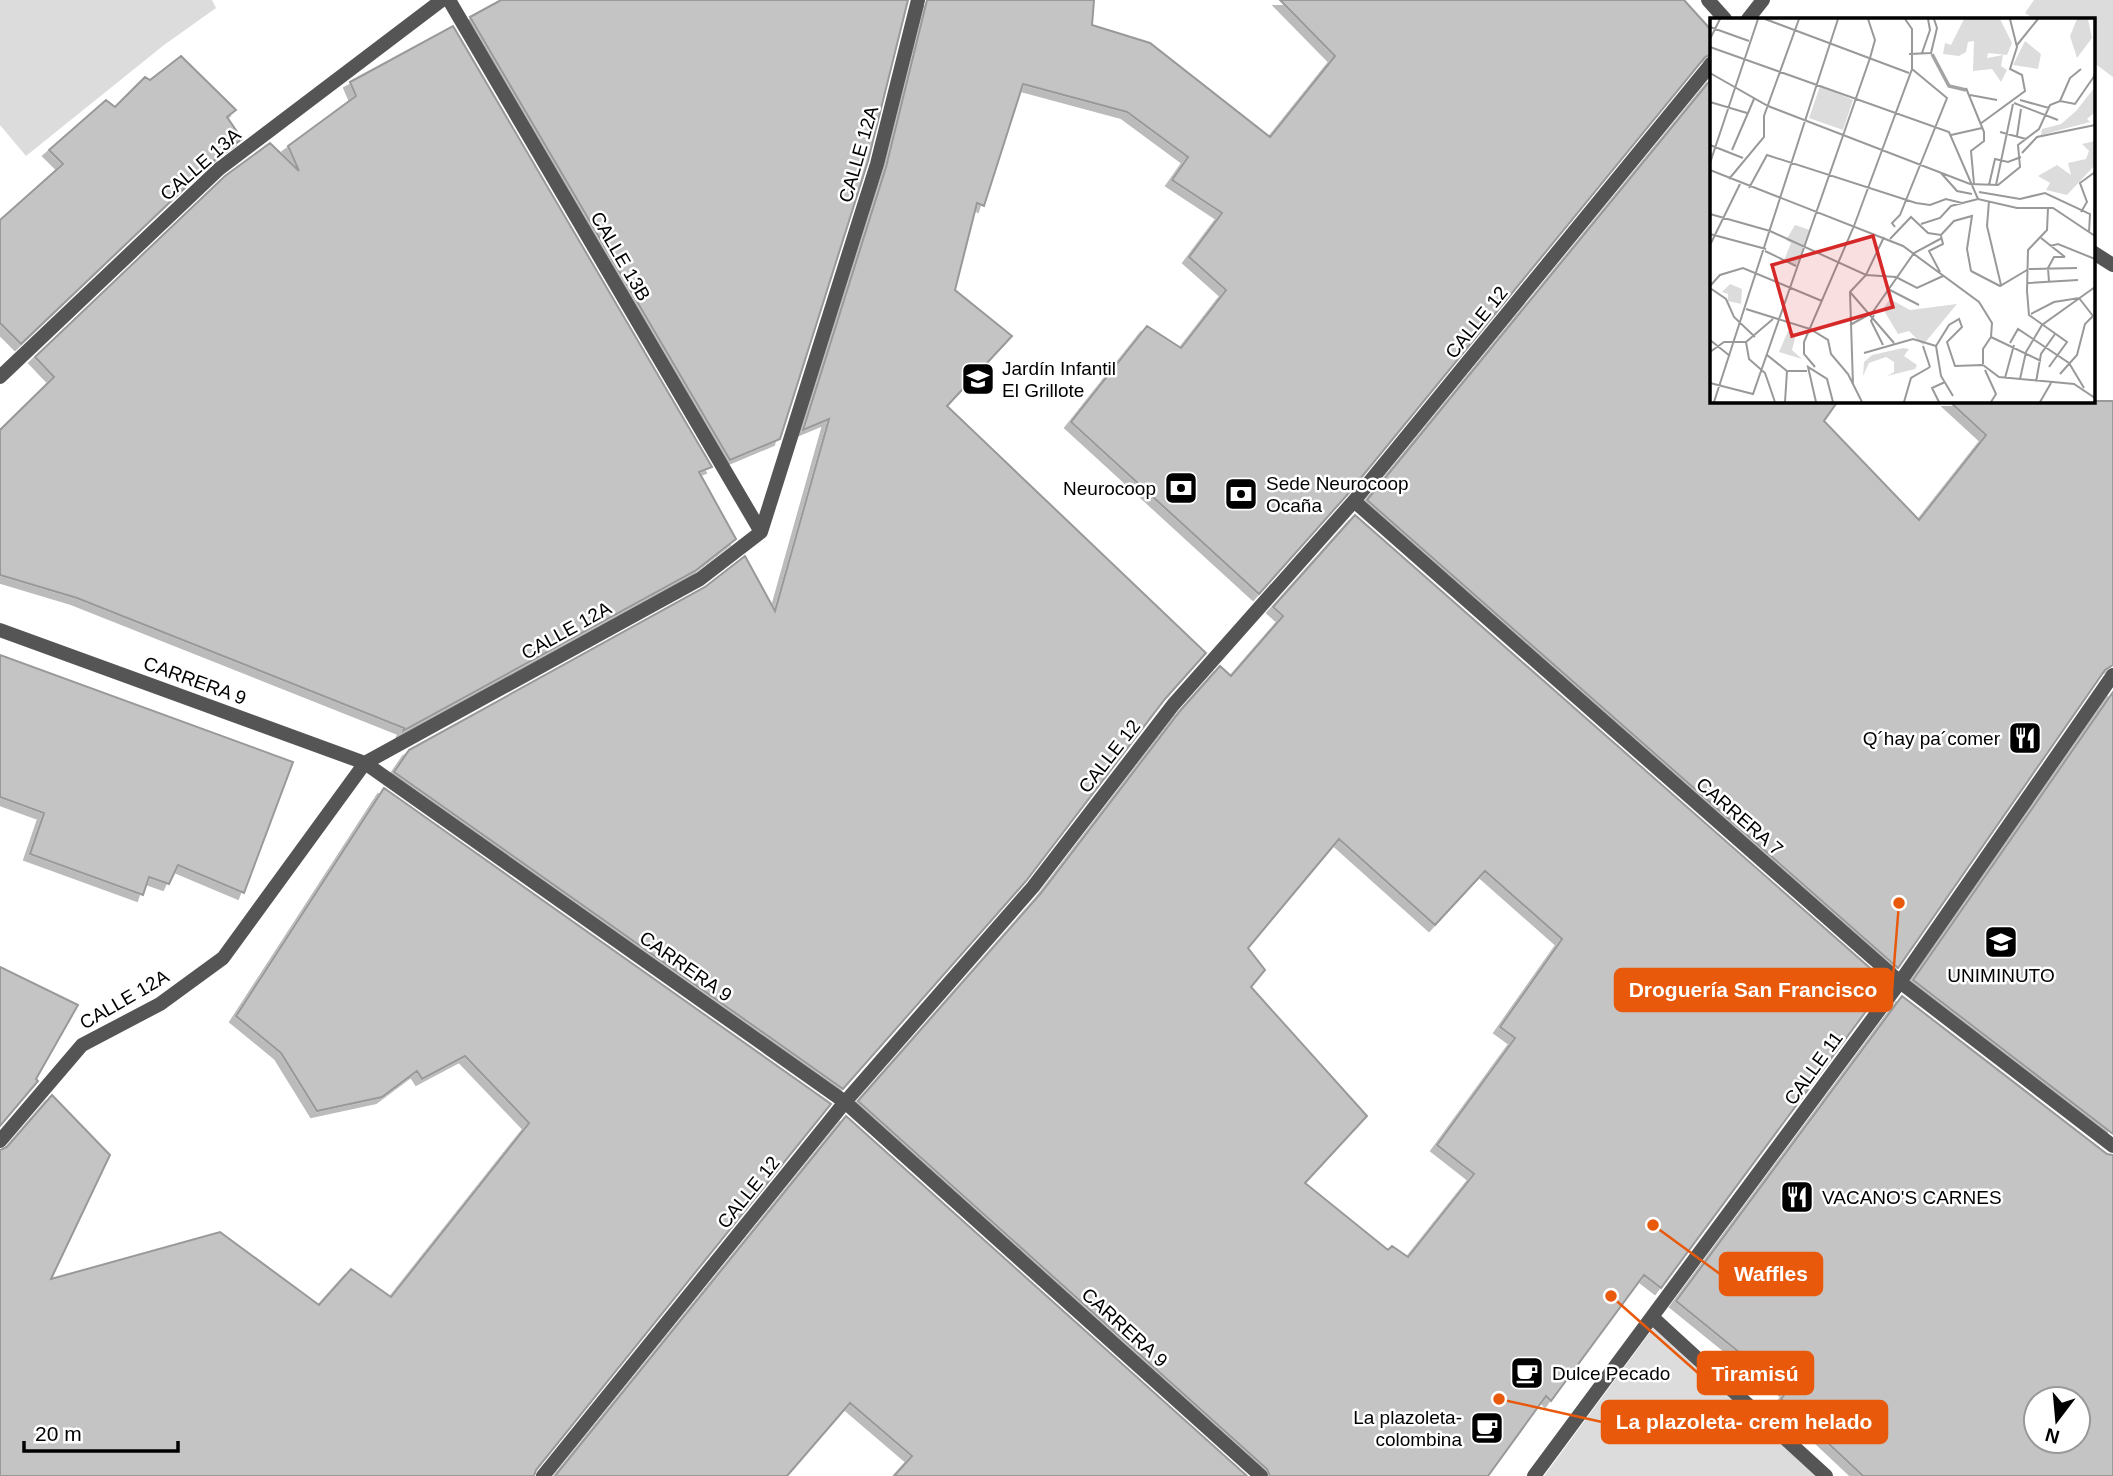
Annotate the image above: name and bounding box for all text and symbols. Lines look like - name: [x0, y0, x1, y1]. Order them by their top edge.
- inset map: [1710, 18, 2096, 402]
- street label: CALLE 12A: [835, 103, 882, 205]
- street label: CALLE 13A: [156, 124, 245, 205]
- street label: CALLE 13B: [587, 208, 654, 304]
- street label: CALLE 12: [1441, 282, 1512, 363]
- place label: Jardín Infantil El Grillote: [1002, 358, 1116, 401]
- school or university icon: Jardín Infantil El Grillote: [959, 360, 997, 398]
- bank icon: Neurocoop: [1162, 469, 1200, 507]
- place label: Sede Neurocoop Ocaña: [1266, 473, 1409, 516]
- bank icon: Sede Neurocoop Ocaña: [1222, 475, 1260, 513]
- place label: Neurocoop: [1063, 478, 1156, 499]
- street label: CALLE 12A: [518, 597, 615, 664]
- street label: CARRERA 9: [141, 652, 249, 709]
- street label: CALLE 12: [1074, 716, 1144, 797]
- restaurant icon: Q´hay pa´comer: [2006, 719, 2044, 757]
- place label: Q´hay pa´comer: [1863, 728, 2001, 749]
- street label: CARRERA 7: [1692, 773, 1787, 860]
- school or university icon: UNIMINUTO: [1982, 923, 2020, 961]
- street label: CARRERA 9: [636, 927, 736, 1006]
- street label: CALLE 12A: [76, 965, 173, 1033]
- place label: UNIMINUTO: [1947, 965, 2055, 986]
- callout: Droguería San Francisco: [1615, 969, 1892, 1011]
- text: Droguería San Francisco: [1629, 978, 1877, 1001]
- street label: CALLE 11: [1780, 1028, 1847, 1109]
- street label: CALLE 12: [713, 1152, 784, 1233]
- restaurant icon: VACANO'S CARNES: [1778, 1178, 1816, 1216]
- place label: VACANO'S CARNES: [1822, 1187, 2002, 1208]
- callout: Waffles: [1720, 1253, 1822, 1295]
- text: Waffles: [1734, 1262, 1808, 1285]
- street label: CARRERA 9: [1078, 1284, 1172, 1371]
- callout: Tiramisú: [1698, 1352, 1813, 1394]
- cafe icon: Dulce Pecado: [1508, 1354, 1546, 1392]
- text: Tiramisú: [1711, 1362, 1799, 1385]
- place label: Dulce Pecado: [1552, 1363, 1670, 1384]
- north arrow: [2022, 1385, 2092, 1455]
- callout: La plazoleta- crem helado: [1602, 1401, 1887, 1443]
- place label: La plazoleta- colombina: [1353, 1407, 1462, 1450]
- cafe icon: La plazoleta- colombina: [1468, 1409, 1506, 1447]
- scale bar: [24, 1410, 178, 1454]
- text: La plazoleta- crem helado: [1616, 1410, 1872, 1433]
- text: 20 m: [35, 1422, 82, 1445]
- text: N: [2043, 1424, 2062, 1448]

